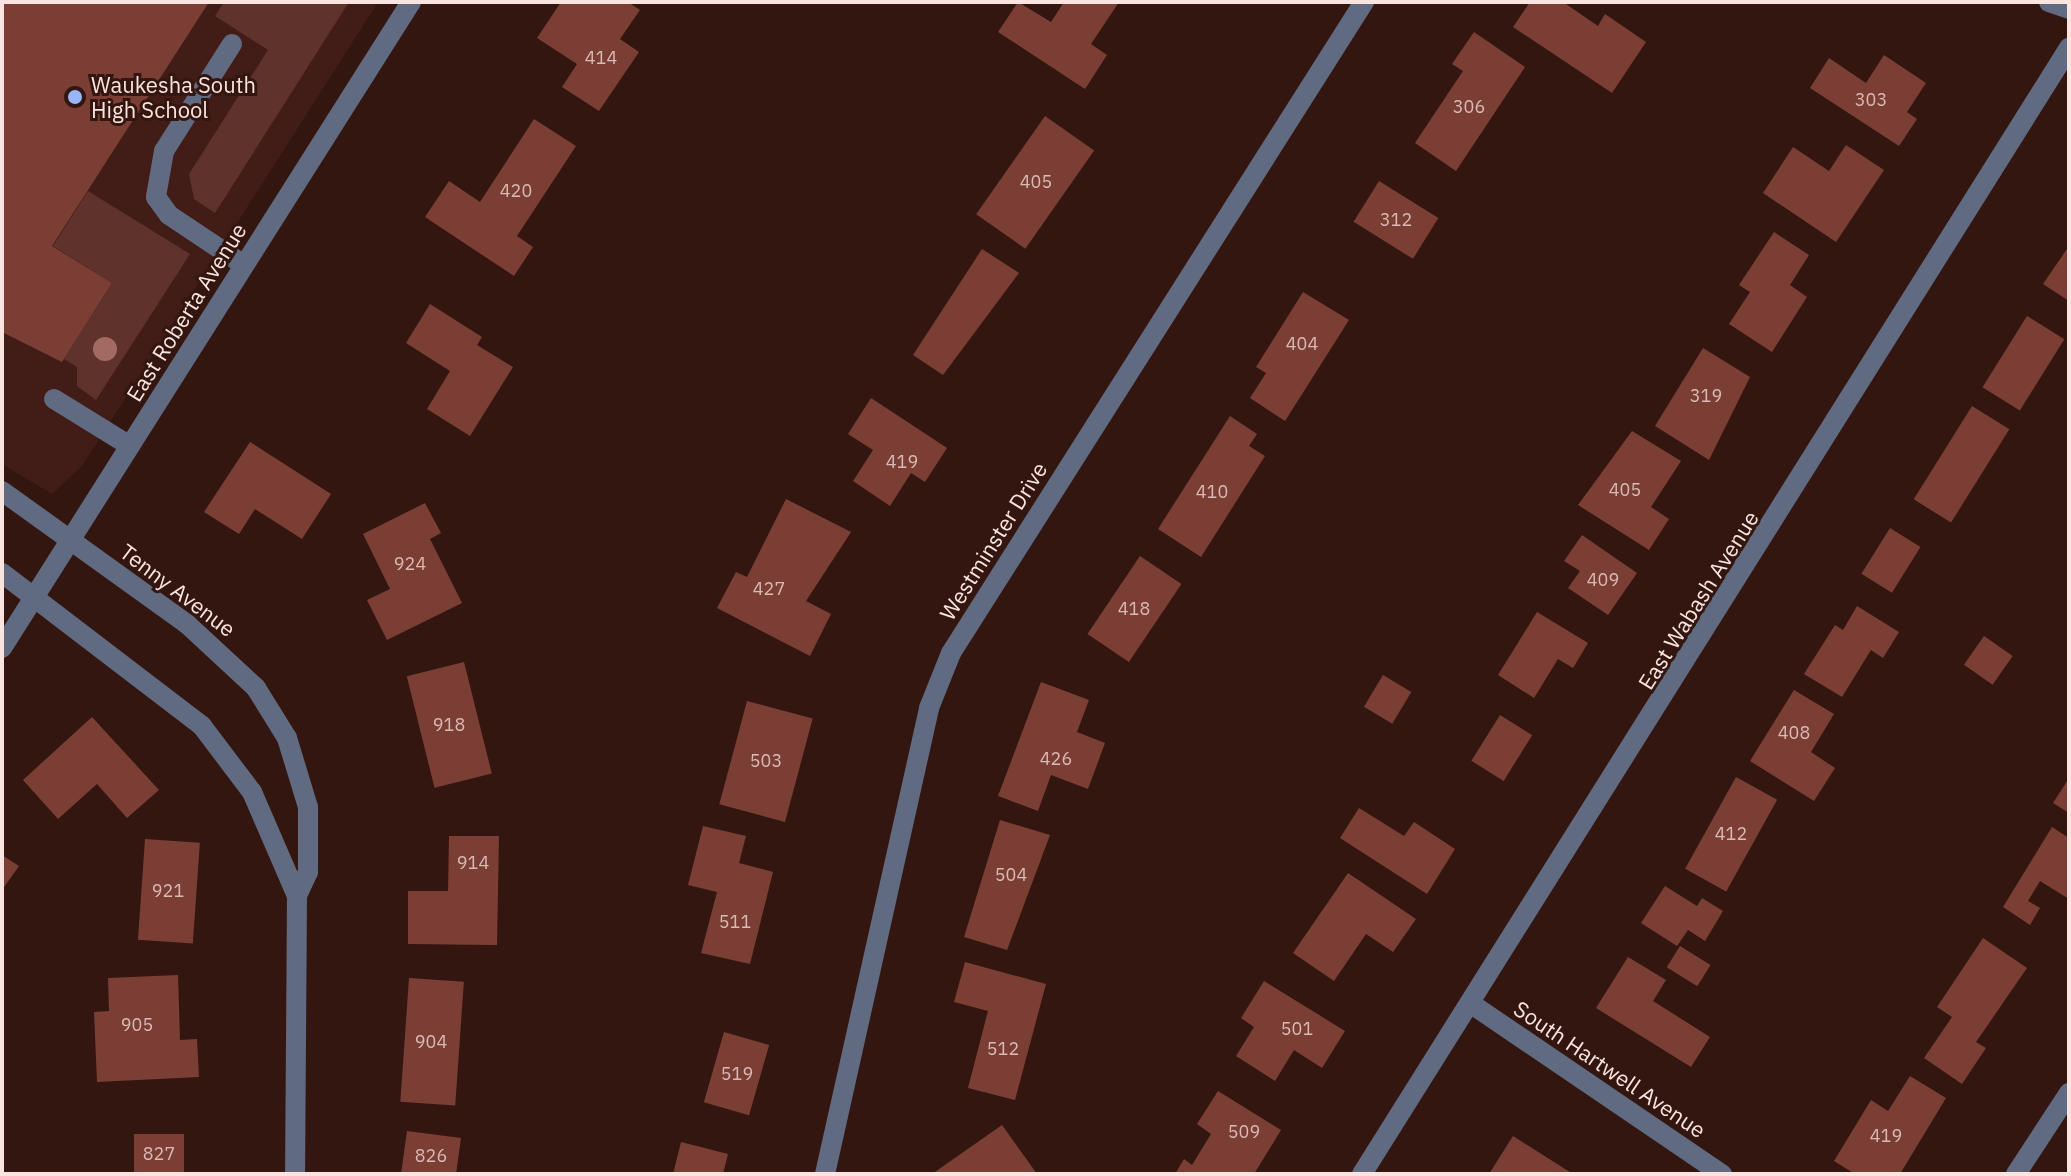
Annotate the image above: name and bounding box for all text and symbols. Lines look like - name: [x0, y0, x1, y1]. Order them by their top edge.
- house number: 414: [585, 47, 617, 69]
- place label: Waukesha South High School: [91, 71, 256, 122]
- marker: Waukesha South High School: [66, 88, 84, 106]
- house number: 303: [1855, 89, 1887, 111]
- house number: 306: [1453, 96, 1485, 118]
- house number: 405: [1020, 171, 1052, 193]
- house number: 420: [500, 180, 532, 202]
- house number: 312: [1380, 209, 1412, 231]
- street label: East Roberta Avenue: [120, 218, 252, 406]
- house number: 404: [1286, 333, 1318, 355]
- house number: 319: [1690, 385, 1722, 407]
- house number: 419: [886, 451, 918, 473]
- street label: Westminster Drive: [934, 457, 1052, 625]
- house number: 405: [1609, 479, 1641, 501]
- house number: 410: [1196, 481, 1228, 503]
- street label: East Wabash Avenue: [1632, 506, 1764, 694]
- street label: Tenny Avenue: [115, 538, 241, 642]
- house number: 924: [394, 553, 426, 575]
- house number: 409: [1587, 569, 1619, 591]
- house number: 427: [753, 578, 785, 600]
- house number: 418: [1118, 598, 1150, 620]
- house number: 918: [433, 714, 465, 736]
- house number: 408: [1778, 722, 1810, 744]
- house number: 426: [1040, 748, 1072, 770]
- house number: 503: [750, 750, 782, 772]
- house number: 412: [1715, 823, 1747, 845]
- house number: 914: [457, 852, 489, 874]
- house number: 504: [995, 864, 1027, 886]
- house number: 921: [152, 880, 184, 902]
- house number: 511: [719, 911, 751, 933]
- street label: South Hartwell Avenue: [1509, 995, 1711, 1143]
- house number: 905: [121, 1014, 153, 1036]
- house number: 501: [1281, 1018, 1313, 1040]
- house number: 904: [415, 1031, 447, 1053]
- house number: 512: [987, 1038, 1019, 1060]
- house number: 519: [721, 1063, 753, 1085]
- house number: 509: [1228, 1121, 1260, 1143]
- house number: 419: [1870, 1125, 1902, 1147]
- house number: 827: [143, 1143, 175, 1165]
- house number: 826: [415, 1145, 447, 1167]

